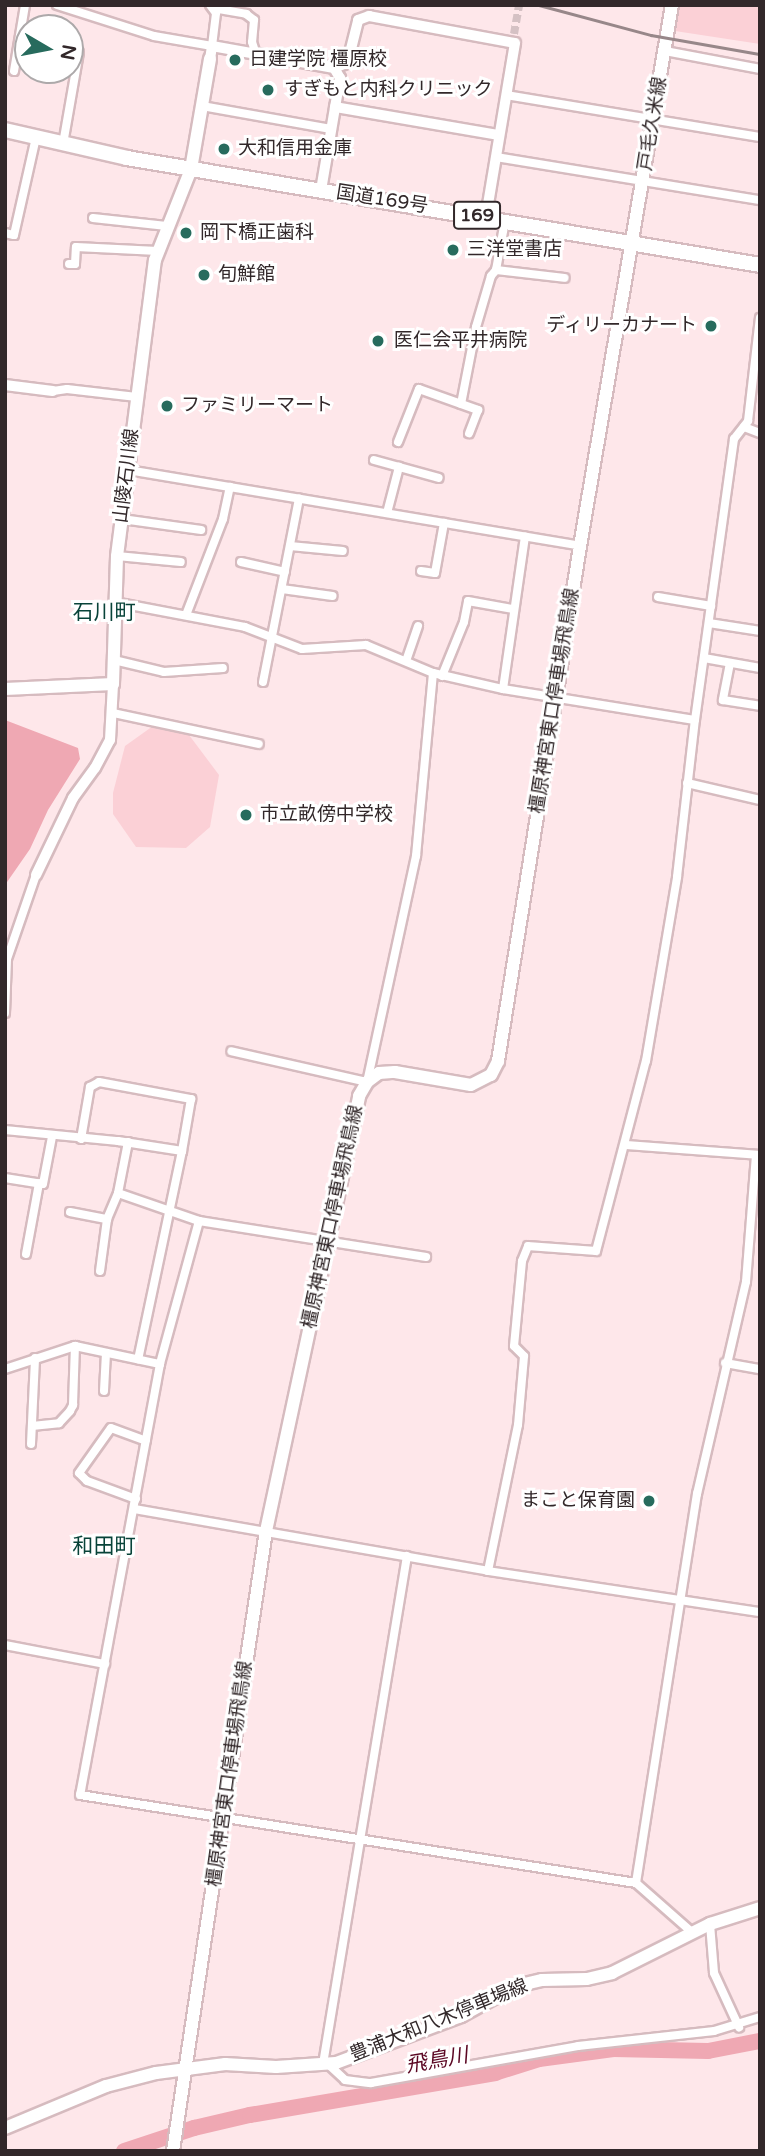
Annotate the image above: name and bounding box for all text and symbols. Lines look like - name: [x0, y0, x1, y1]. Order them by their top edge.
- north arrow: [14, 14, 84, 84]
- text: N: [56, 43, 80, 62]
- place label: 日建学院 橿原校: [249, 49, 387, 71]
- marker: 日建学院 橿原校: [227, 52, 243, 68]
- street label: 戸毛久米線: [634, 75, 672, 173]
- place label: すぎもと内科クリニック: [284, 79, 493, 101]
- marker: すぎもと内科クリニック: [258, 80, 278, 100]
- place label: 大和信用金庫: [238, 138, 352, 160]
- marker: 大和信用金庫: [216, 141, 232, 157]
- street label: 国道169号: [334, 181, 430, 219]
- road number: 169: [452, 200, 502, 230]
- place label: 岡下橋正歯科: [200, 222, 314, 244]
- marker: 岡下橋正歯科: [178, 225, 194, 241]
- place label: 三洋堂書店: [467, 239, 562, 261]
- marker: 三洋堂書店: [445, 242, 461, 258]
- place label: 旬鮮館: [218, 264, 275, 286]
- marker: 旬鮮館: [196, 267, 212, 283]
- place label: ディリーカナート: [545, 315, 697, 337]
- marker: ディリーカナート: [703, 318, 719, 334]
- place label: 医仁会平井病院: [394, 330, 527, 352]
- marker: 医仁会平井病院: [368, 331, 388, 351]
- place label: ファミリーマート: [181, 395, 333, 417]
- marker: ファミリーマート: [159, 398, 175, 414]
- street label: 山陵石川線: [110, 427, 144, 525]
- street label: 橿原神宮東口停車場飛鳥線: [526, 587, 584, 815]
- district label: 石川町: [73, 600, 135, 626]
- place label: 市立畝傍中学校: [260, 804, 393, 826]
- marker: 市立畝傍中学校: [238, 807, 254, 823]
- street label: 橿原神宮東口停車場飛鳥線: [298, 1103, 368, 1331]
- place label: まこと保育園: [521, 1490, 635, 1512]
- marker: まこと保育園: [641, 1493, 657, 1509]
- district label: 和田町: [73, 1534, 135, 1560]
- street label: 橿原神宮東口停車場飛鳥線: [203, 1660, 257, 1888]
- street label: 豊浦大和八木停車場線: [347, 1975, 531, 2067]
- water label: 飛鳥川: [404, 2043, 470, 2079]

